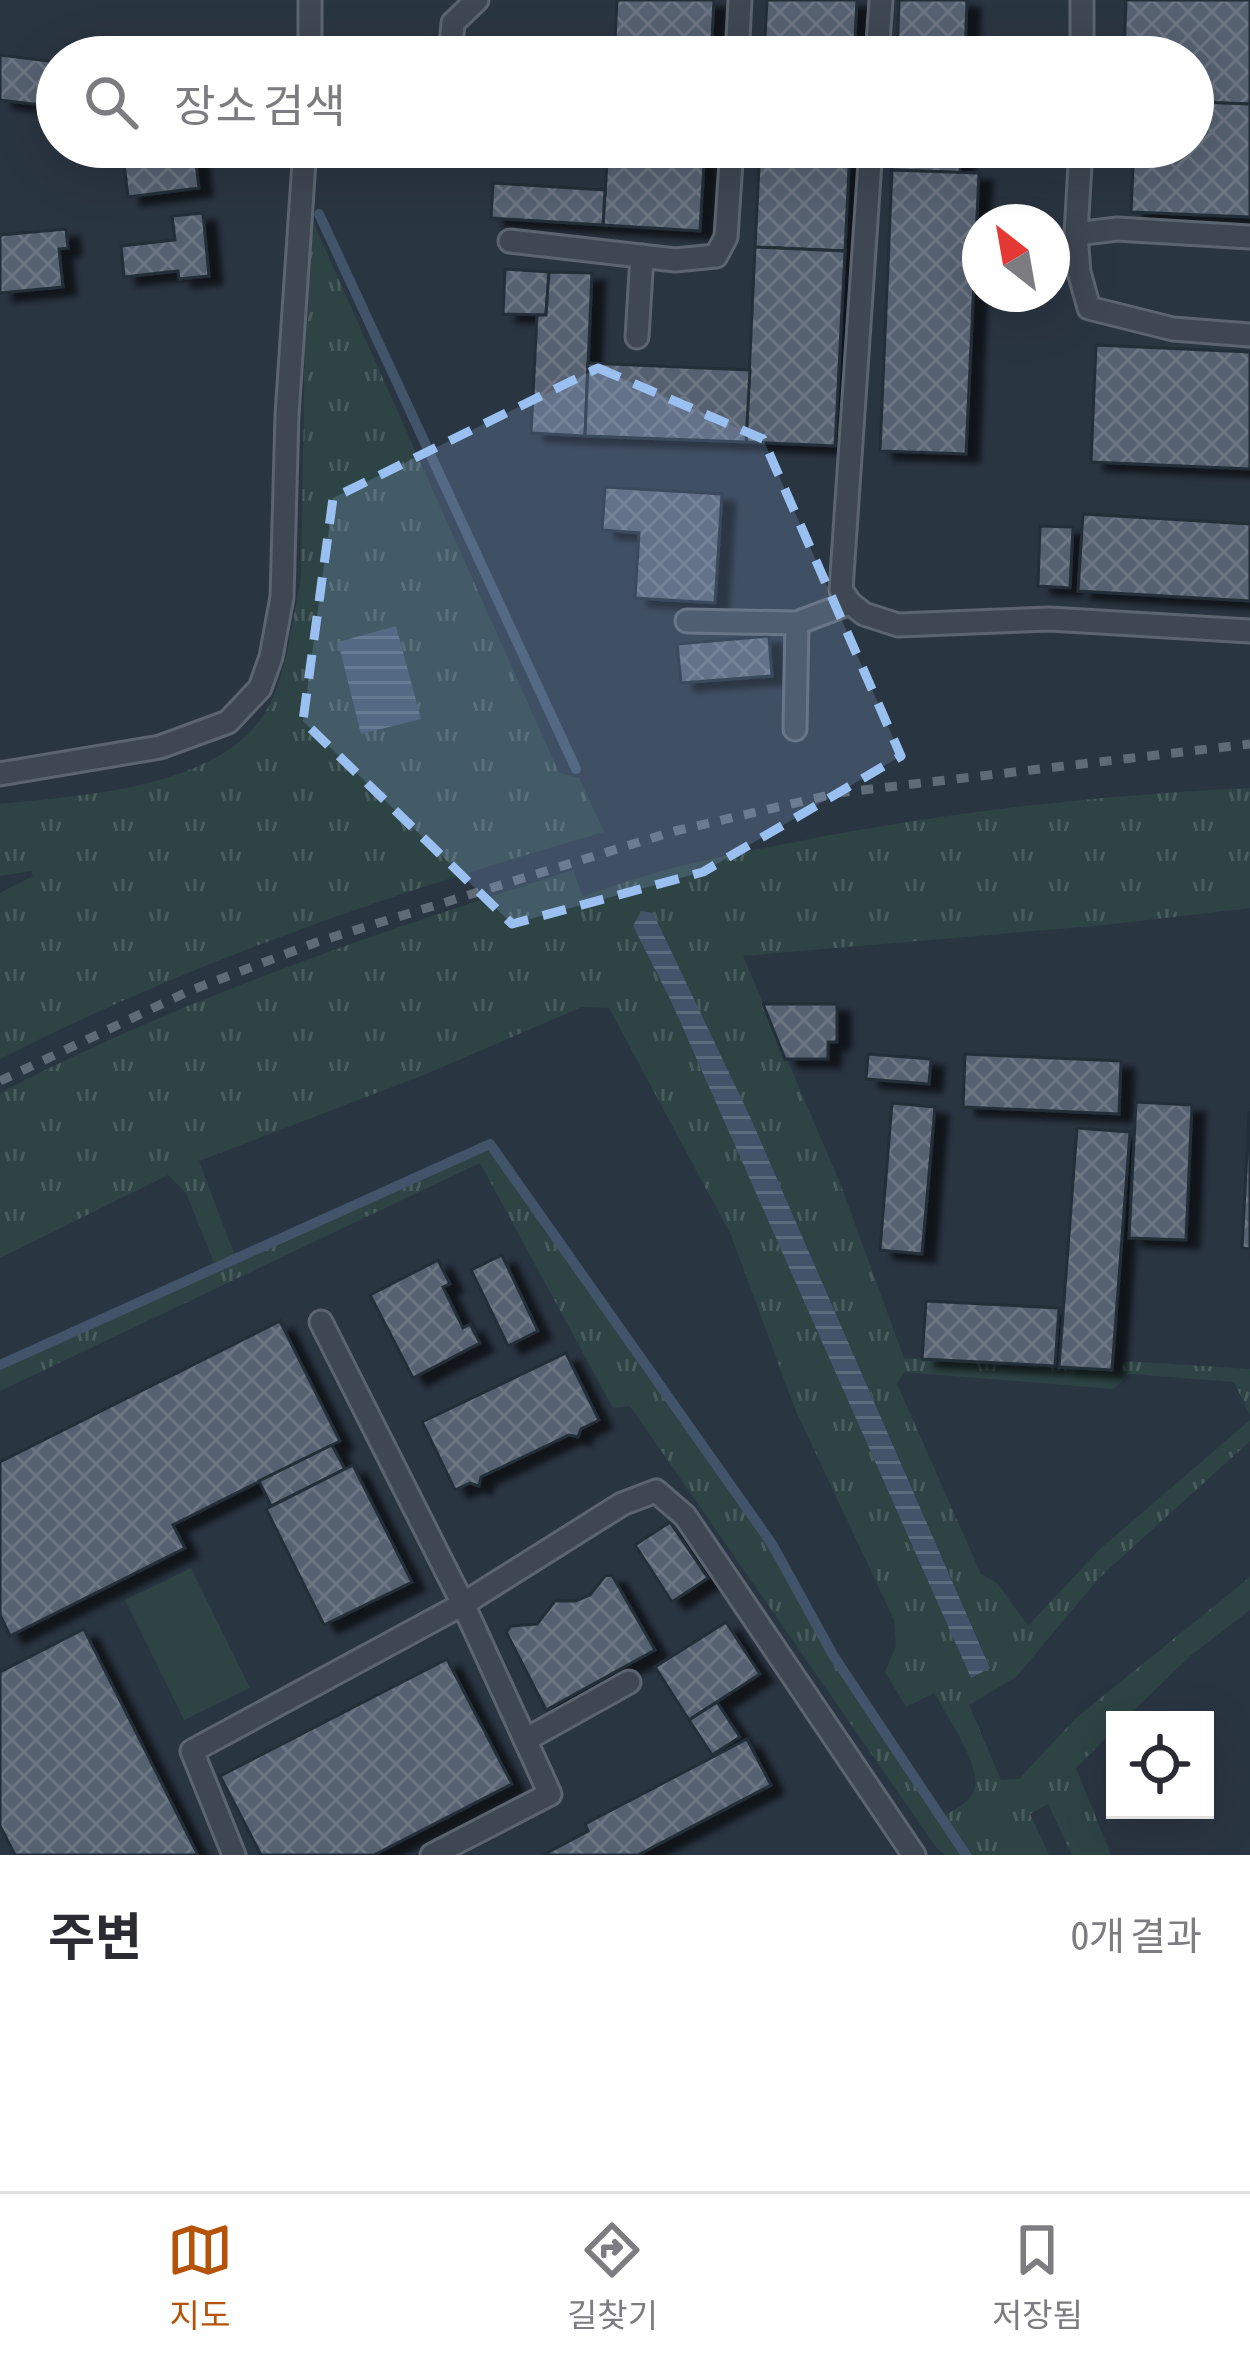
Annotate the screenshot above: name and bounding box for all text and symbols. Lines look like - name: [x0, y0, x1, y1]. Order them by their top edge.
- search box: [36, 36, 1214, 168]
- icon: search: [78, 69, 144, 135]
- text: 장소 검색: [174, 80, 346, 132]
- north arrow: [962, 204, 1070, 312]
- map controls: [1106, 1711, 1214, 1819]
- button: locate: [1106, 1711, 1214, 1819]
- text: 주변: [48, 1907, 142, 1966]
- text: 0개 결과: [1071, 1914, 1202, 1958]
- tab: 지도: [167, 2217, 233, 2337]
- tab: 길찾기: [567, 2217, 658, 2337]
- tab: 저장됨: [992, 2217, 1083, 2337]

